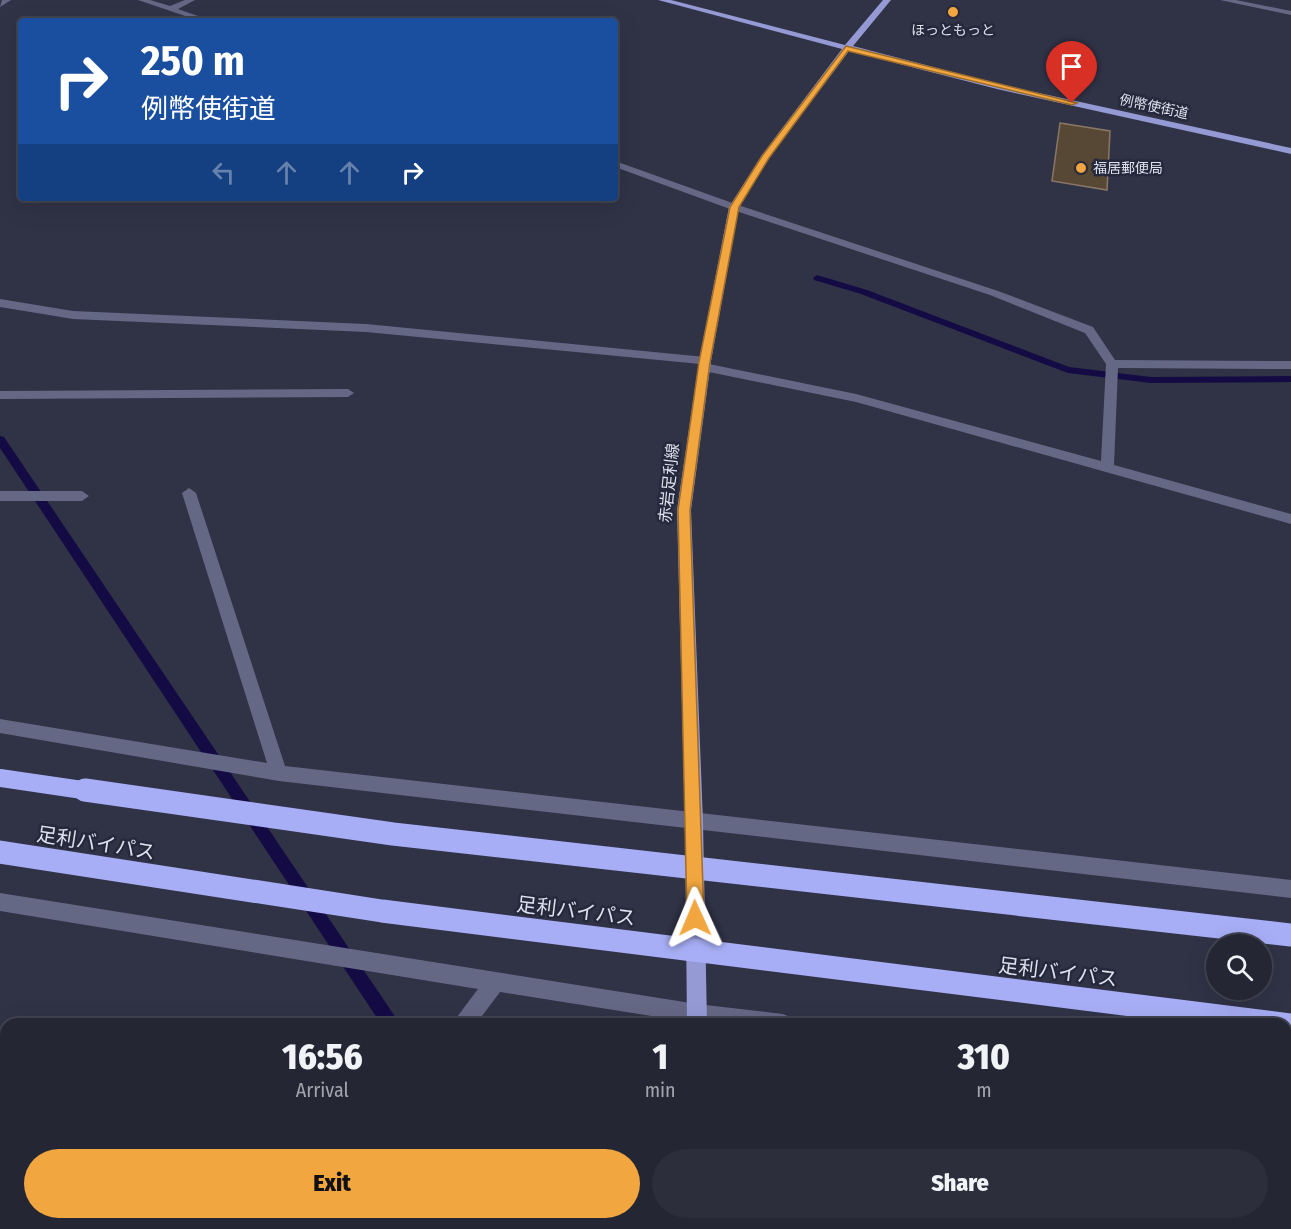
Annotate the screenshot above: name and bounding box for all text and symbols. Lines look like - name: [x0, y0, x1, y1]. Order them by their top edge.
- marker: ほっともっと: [946, 5, 960, 19]
- place label: ほっともっと: [911, 22, 995, 39]
- text: 250 m: [141, 36, 245, 86]
- pin: [1046, 41, 1097, 103]
- icon: right: [42, 42, 120, 120]
- icon: arrive: [1055, 50, 1088, 83]
- street label: 例幣使街道: [1118, 91, 1190, 123]
- text: 例幣使街道: [141, 93, 276, 125]
- icon: left: [207, 156, 240, 189]
- icon: ahead: [270, 156, 303, 189]
- icon: ahead: [333, 156, 366, 189]
- icon: right: [396, 156, 429, 189]
- place label: 福居郵便局: [1093, 160, 1163, 177]
- marker: 福居郵便局: [1074, 161, 1088, 175]
- street label: 赤岩足利線: [655, 442, 683, 524]
- street label: 足利バイパス: [35, 822, 157, 864]
- position arrow: [663, 886, 727, 950]
- street label: 足利バイパス: [515, 892, 637, 930]
- map controls: [1206, 934, 1272, 1000]
- button: search: [1206, 934, 1272, 1000]
- street label: 足利バイパス: [997, 953, 1119, 991]
- text: 16:56: [282, 1035, 363, 1079]
- text: 1: [652, 1035, 668, 1079]
- text: 310: [958, 1035, 1010, 1079]
- text: Arrival: [296, 1078, 349, 1102]
- text: min: [645, 1078, 676, 1102]
- text: m: [976, 1078, 992, 1102]
- button: Exit: [24, 1149, 640, 1218]
- button: Share: [652, 1149, 1268, 1218]

